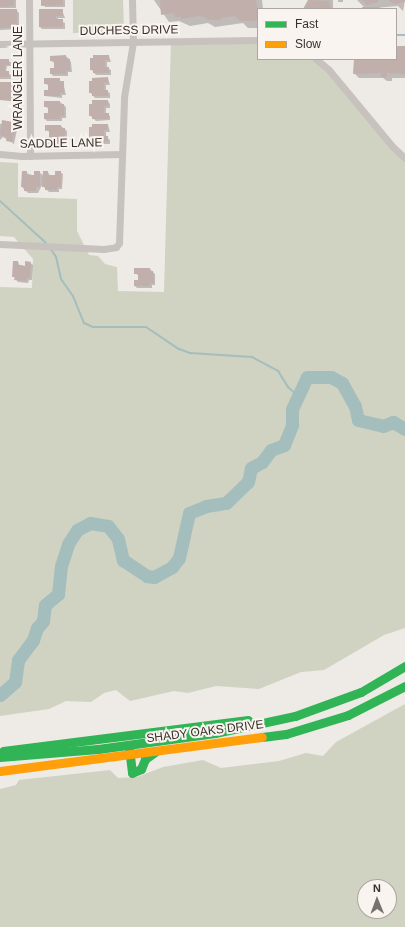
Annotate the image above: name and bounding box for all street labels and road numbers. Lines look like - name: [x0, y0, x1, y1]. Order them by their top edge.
- street label: DUCHESS DRIVE: [80, 23, 178, 39]
- street label: WRANGLER LANE: [12, 26, 26, 130]
- street label: SADDLE LANE: [20, 136, 102, 152]
- street label: SHADY OAKS DRIVE: [146, 718, 264, 746]

